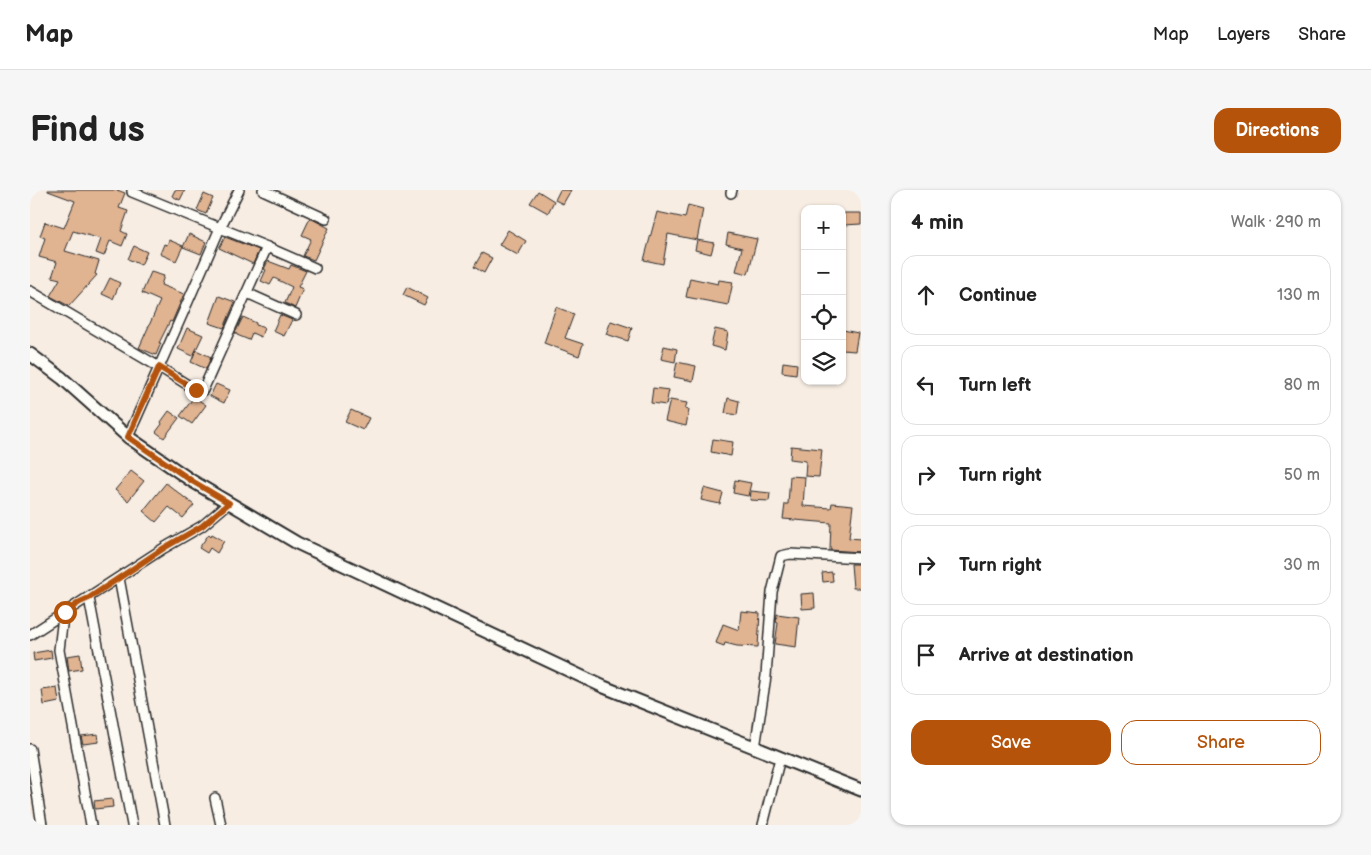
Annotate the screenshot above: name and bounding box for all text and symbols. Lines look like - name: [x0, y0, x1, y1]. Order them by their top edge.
- text: Map: [25, 20, 73, 49]
- text: Map: [1153, 24, 1189, 45]
- text: Layers: [1217, 24, 1270, 45]
- text: Share: [1298, 24, 1346, 45]
- button: Directions: [1214, 108, 1341, 153]
- text: Find us: [30, 109, 145, 152]
- map controls: [801, 205, 846, 385]
- button: +: [801, 205, 846, 250]
- text: 4 min: [911, 210, 964, 235]
- text: Walk · 290 m: [1231, 213, 1321, 232]
- button: −: [801, 250, 846, 295]
- icon: ahead: [912, 281, 940, 309]
- text: Continue: [959, 284, 1037, 307]
- text: 130 m: [1277, 286, 1320, 305]
- button: locate: [801, 295, 846, 340]
- button: layers: [801, 340, 846, 385]
- icon: left: [912, 371, 940, 399]
- text: Turn left: [959, 374, 1031, 397]
- text: 80 m: [1284, 376, 1320, 395]
- route end: [185, 379, 208, 402]
- icon: right: [912, 461, 940, 489]
- text: Turn right: [959, 464, 1042, 487]
- text: 50 m: [1284, 466, 1320, 485]
- icon: right: [912, 551, 940, 579]
- text: Turn right: [959, 554, 1042, 577]
- text: 30 m: [1283, 556, 1320, 575]
- route start: [54, 601, 77, 624]
- icon: arrive: [912, 641, 940, 669]
- text: Arrive at destination: [959, 644, 1134, 667]
- button: Save: [911, 720, 1111, 765]
- button: Share: [1121, 720, 1321, 765]

